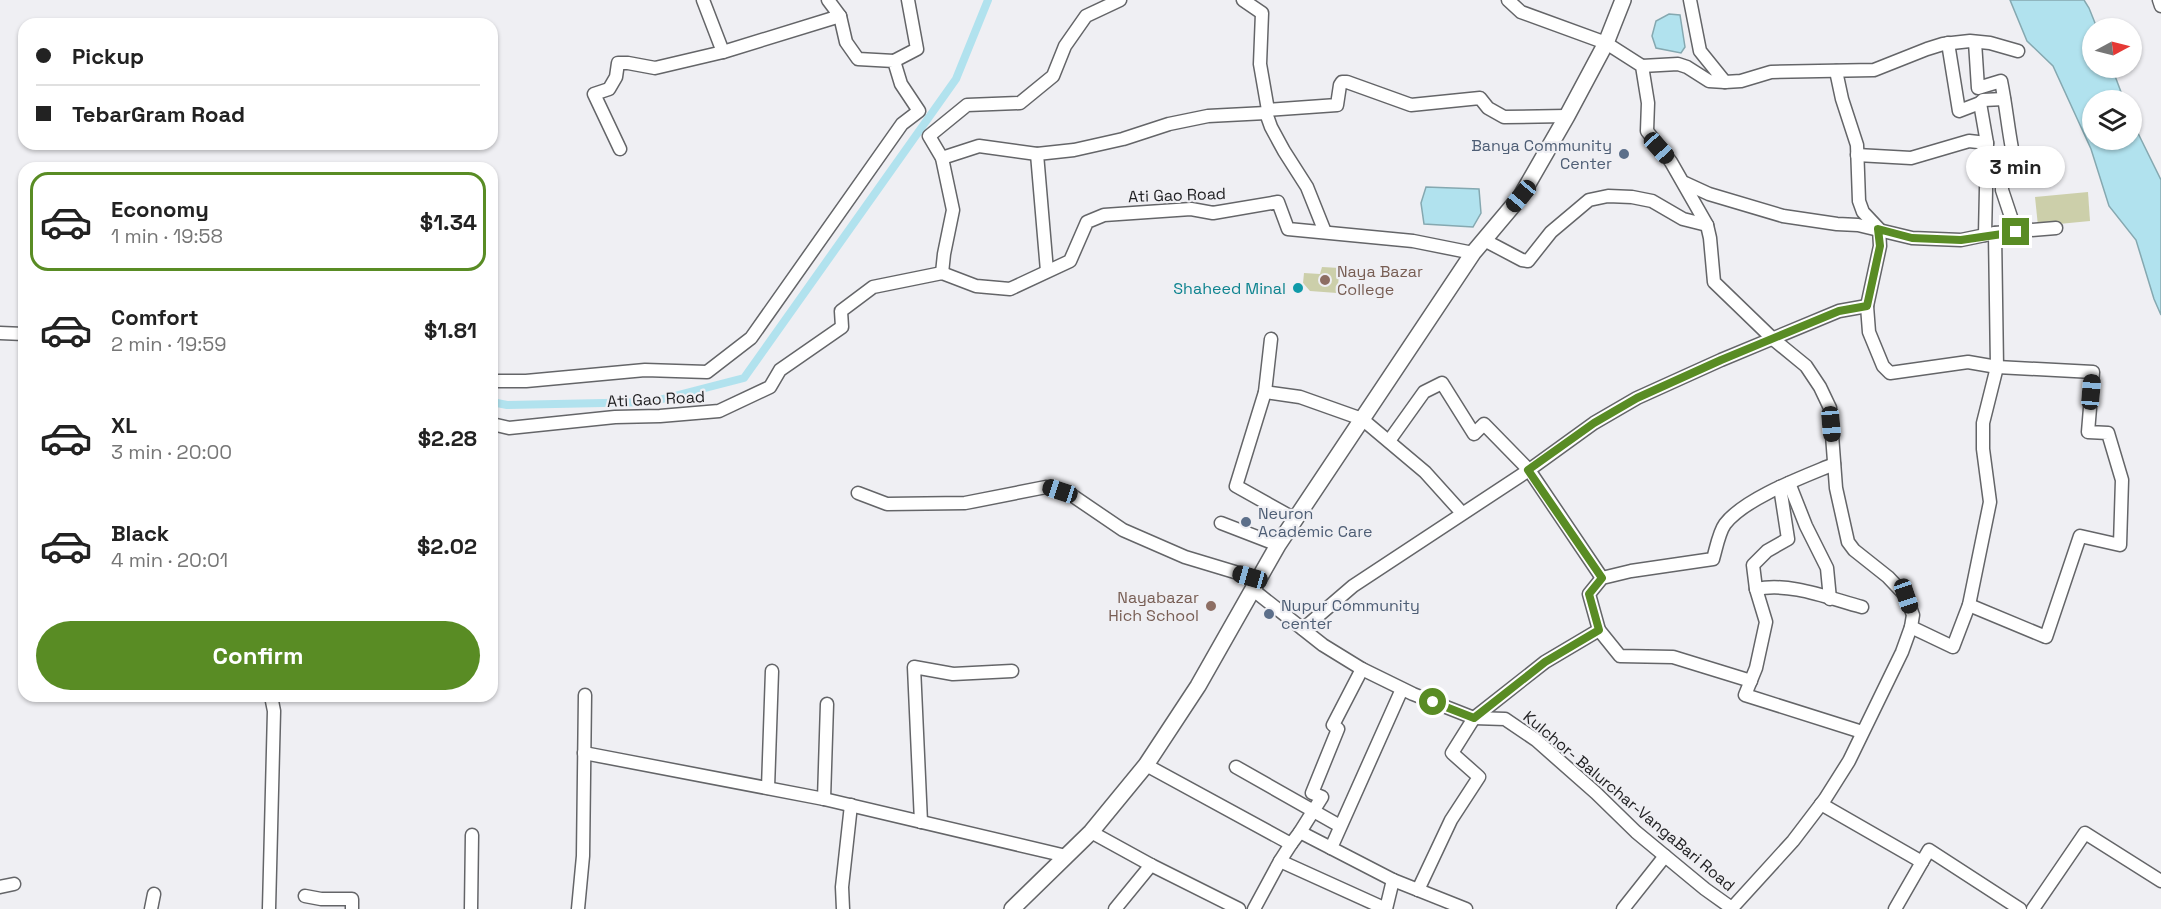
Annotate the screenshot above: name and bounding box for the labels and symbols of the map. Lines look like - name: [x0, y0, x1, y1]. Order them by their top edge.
- north arrow: [2082, 18, 2142, 78]
- car: [1640, 129, 1678, 167]
- place label: Banya Community Center: [1471, 135, 1612, 174]
- callout: 3 min: [1966, 145, 2066, 187]
- marker: Banya Community Center: [1617, 147, 1631, 161]
- car: [1503, 176, 1539, 216]
- street label: Ati Gao Road: [1128, 183, 1226, 207]
- route end: [2002, 218, 2029, 245]
- place label: Naya Bazar College: [1337, 261, 1423, 300]
- marker: Naya Bazar College: [1318, 273, 1332, 287]
- place label: Shaheed Minal: [1173, 278, 1286, 299]
- marker: Shaheed Minal: [1291, 281, 1305, 295]
- car: [2080, 373, 2102, 411]
- street label: Ati Gao Road: [607, 386, 705, 412]
- car: [1820, 405, 1842, 443]
- car: [1040, 477, 1080, 505]
- place label: Neuron Academic Care: [1258, 503, 1372, 542]
- marker: Neuron Academic Care: [1239, 515, 1253, 529]
- car: [1230, 563, 1270, 591]
- car: [1892, 576, 1920, 616]
- place label: Nayabazar Hich School: [1108, 587, 1199, 626]
- place label: Nupur Community center: [1281, 595, 1420, 634]
- marker: Nayabazar Hich School: [1204, 599, 1218, 613]
- marker: Nupur Community center: [1262, 607, 1276, 621]
- route start: [1419, 688, 1446, 715]
- street label: Kulchor- Balurchar-VangaBari Road: [1519, 706, 1739, 896]

